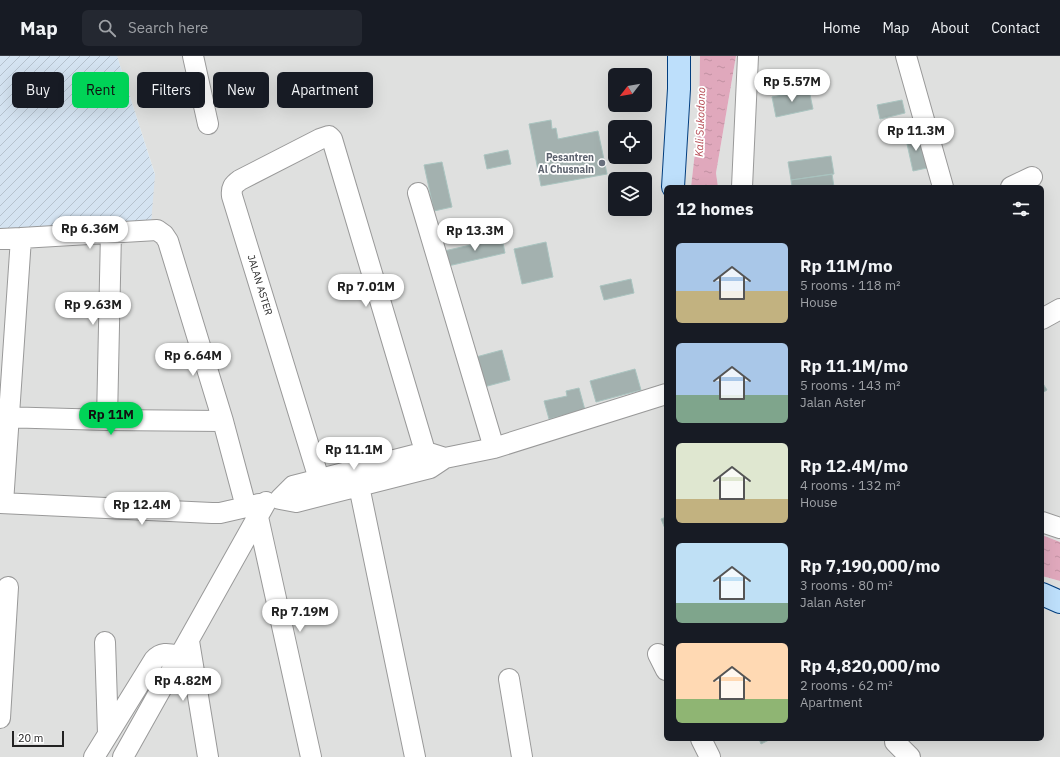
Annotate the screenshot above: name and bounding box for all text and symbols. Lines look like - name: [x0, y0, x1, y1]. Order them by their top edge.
- search box: [82, 10, 362, 46]
- text: Map: [20, 16, 58, 40]
- icon: search: [96, 17, 118, 39]
- text: Search here: [128, 18, 208, 37]
- text: Home: [823, 19, 860, 37]
- text: Map: [882, 19, 909, 37]
- text: About: [931, 19, 969, 37]
- text: Contact: [991, 19, 1040, 37]
- north arrow: [608, 68, 652, 112]
- map controls: [608, 68, 652, 216]
- pin: Rp 5.57M: [751, 69, 833, 103]
- chip: Buy: [12, 72, 64, 108]
- chip: Rent: [72, 72, 129, 108]
- chip: Filters: [137, 72, 205, 108]
- chip: New: [213, 72, 269, 108]
- chip: Apartment: [277, 72, 373, 108]
- text: Rp 5.57M: [763, 73, 821, 90]
- water label: Kali Sukodono: [692, 87, 708, 157]
- pin: Rp 11.3M: [875, 118, 957, 152]
- button: locate: [608, 120, 652, 164]
- text: Rp 11.3M: [887, 122, 945, 139]
- place label: Pesantren Al Chusnain: [538, 151, 594, 176]
- marker: Pesantren Al Chusnain: [597, 158, 607, 168]
- button: layers: [608, 172, 652, 216]
- text: 12 homes: [676, 198, 753, 220]
- icon: filters: [1010, 198, 1032, 220]
- pin: Rp 6.36M: [49, 216, 131, 250]
- pin: Rp 13.3M: [434, 218, 516, 252]
- text: Rp 6.36M: [61, 220, 119, 237]
- text: Rp 13.3M: [446, 222, 504, 239]
- street label: JALAN ASTER: [245, 253, 275, 317]
- text: Rp 11M/mo: [800, 255, 893, 277]
- icon: home: [708, 259, 756, 307]
- pin: Rp 7.01M: [325, 274, 407, 308]
- text: 5 rooms · 118 m²: [800, 277, 901, 294]
- text: Rp 7.01M: [337, 278, 395, 295]
- pin: Rp 9.63M: [52, 292, 134, 326]
- text: House: [800, 294, 837, 311]
- text: Rp 9.63M: [64, 296, 122, 313]
- pin: Rp 6.64M: [152, 343, 234, 377]
- text: Rp 6.64M: [164, 347, 222, 364]
- text: Rp 11.1M/mo: [800, 355, 908, 377]
- icon: home: [708, 359, 756, 407]
- text: 5 rooms · 143 m²: [800, 377, 901, 394]
- text: Jalan Aster: [800, 394, 866, 411]
- pin: Rp 11M: [78, 402, 144, 436]
- text: Rp 11M: [88, 406, 134, 423]
- pin: Rp 11.1M: [313, 437, 395, 471]
- text: Rp 11.1M: [325, 441, 383, 458]
- text: Rp 12.4M/mo: [800, 455, 908, 477]
- icon: home: [708, 459, 756, 507]
- text: 4 rooms · 132 m²: [800, 477, 901, 494]
- pin: Rp 12.4M: [101, 492, 183, 526]
- text: House: [800, 494, 837, 511]
- text: Rp 12.4M: [113, 496, 171, 513]
- text: Rp 7,190,000/mo: [800, 555, 940, 577]
- icon: home: [708, 559, 756, 607]
- text: 3 rooms · 80 m²: [800, 577, 893, 594]
- text: Jalan Aster: [800, 594, 866, 611]
- pin: Rp 7.19M: [259, 599, 341, 633]
- text: Rp 7.19M: [271, 603, 329, 620]
- text: Rp 4,820,000/mo: [800, 655, 940, 677]
- icon: home: [708, 659, 756, 707]
- pin: Rp 4.82M: [142, 668, 224, 702]
- text: Rp 4.82M: [154, 672, 212, 689]
- text: 2 rooms · 62 m²: [800, 677, 893, 694]
- text: Apartment: [800, 694, 863, 711]
- scale bar: [12, 729, 64, 748]
- text: 20 m: [18, 731, 43, 745]

